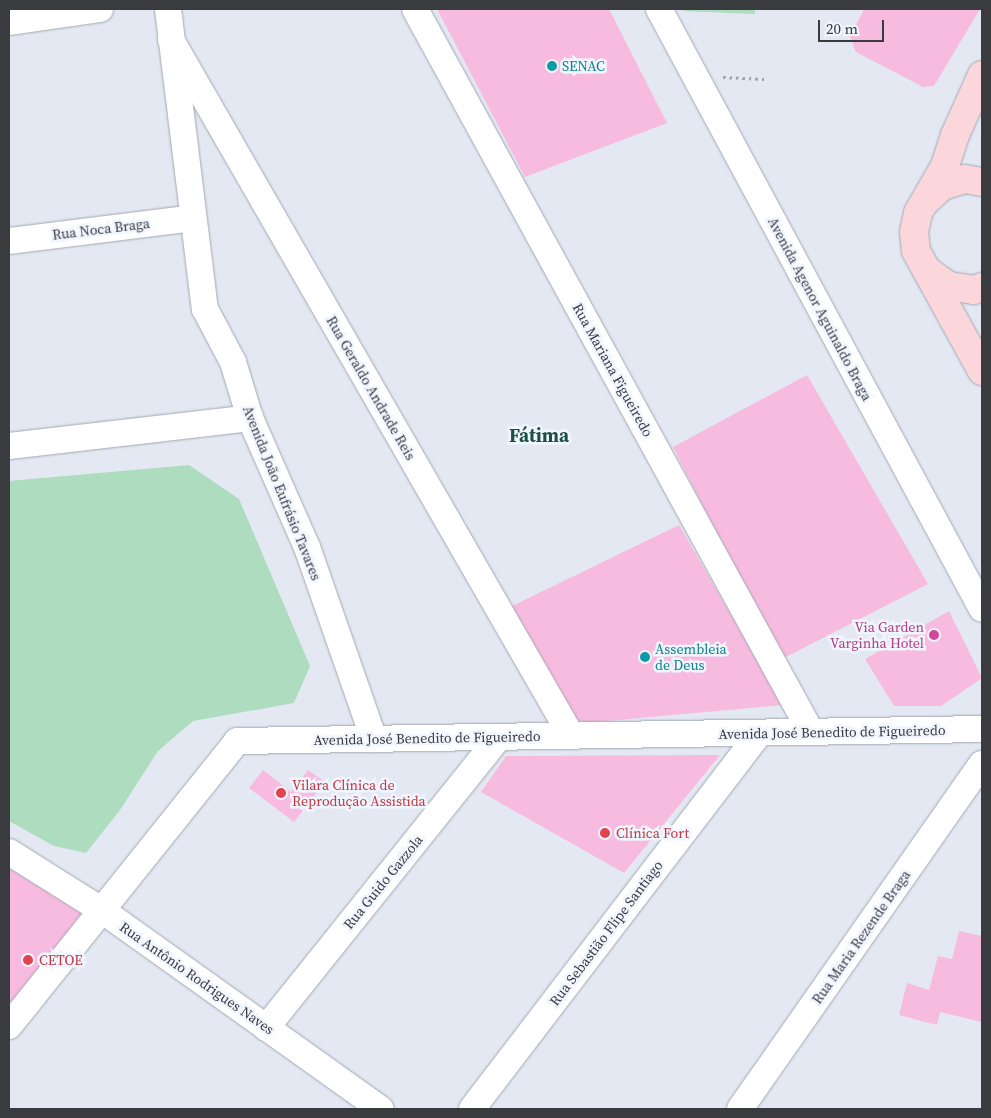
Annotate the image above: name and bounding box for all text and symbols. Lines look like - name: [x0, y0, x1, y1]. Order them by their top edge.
- scale bar: [821, 10, 887, 42]
- text: 20 m: [826, 18, 858, 39]
- place label: SENAC: [562, 58, 605, 74]
- marker: SENAC: [546, 60, 558, 72]
- street label: Avenida Agenor Aguinaldo Braga: [764, 214, 876, 404]
- street label: Rua Noca Braga: [51, 215, 151, 243]
- street label: Rua Mariana Figueiredo: [569, 300, 657, 440]
- street label: Rua Geraldo Andrade Reis: [323, 313, 419, 463]
- street label: Avenida João Eufrásio Tavares: [239, 403, 325, 583]
- district label: Fátima: [509, 425, 569, 447]
- place label: Via Garden Varginha Hotel: [830, 619, 924, 652]
- marker: Via Garden Varginha Hotel: [928, 629, 940, 641]
- place label: Assembleia de Deus: [655, 641, 727, 674]
- marker: Assembleia de Deus: [639, 651, 651, 663]
- street label: Avenida José Benedito de Figueiredo: [718, 722, 946, 742]
- street label: Avenida José Benedito de Figueiredo: [313, 728, 541, 748]
- place label: Vilara Clínica de Reprodução Assistida: [292, 777, 426, 810]
- marker: Vilara Clínica de Reprodução Assistida: [274, 786, 288, 800]
- place label: Clínica Fort: [616, 825, 689, 841]
- marker: Clínica Fort: [598, 826, 612, 840]
- street label: Rua Guido Gazzola: [340, 831, 426, 933]
- street label: Rua Sebastião Flipe Santiago: [546, 857, 666, 1009]
- street label: Rua Maria Rezende Braga: [808, 867, 914, 1007]
- street label: Rua Antônio Rodrigues Naves: [117, 918, 277, 1038]
- place label: CETOE: [39, 952, 83, 968]
- marker: CETOE: [21, 953, 35, 967]

